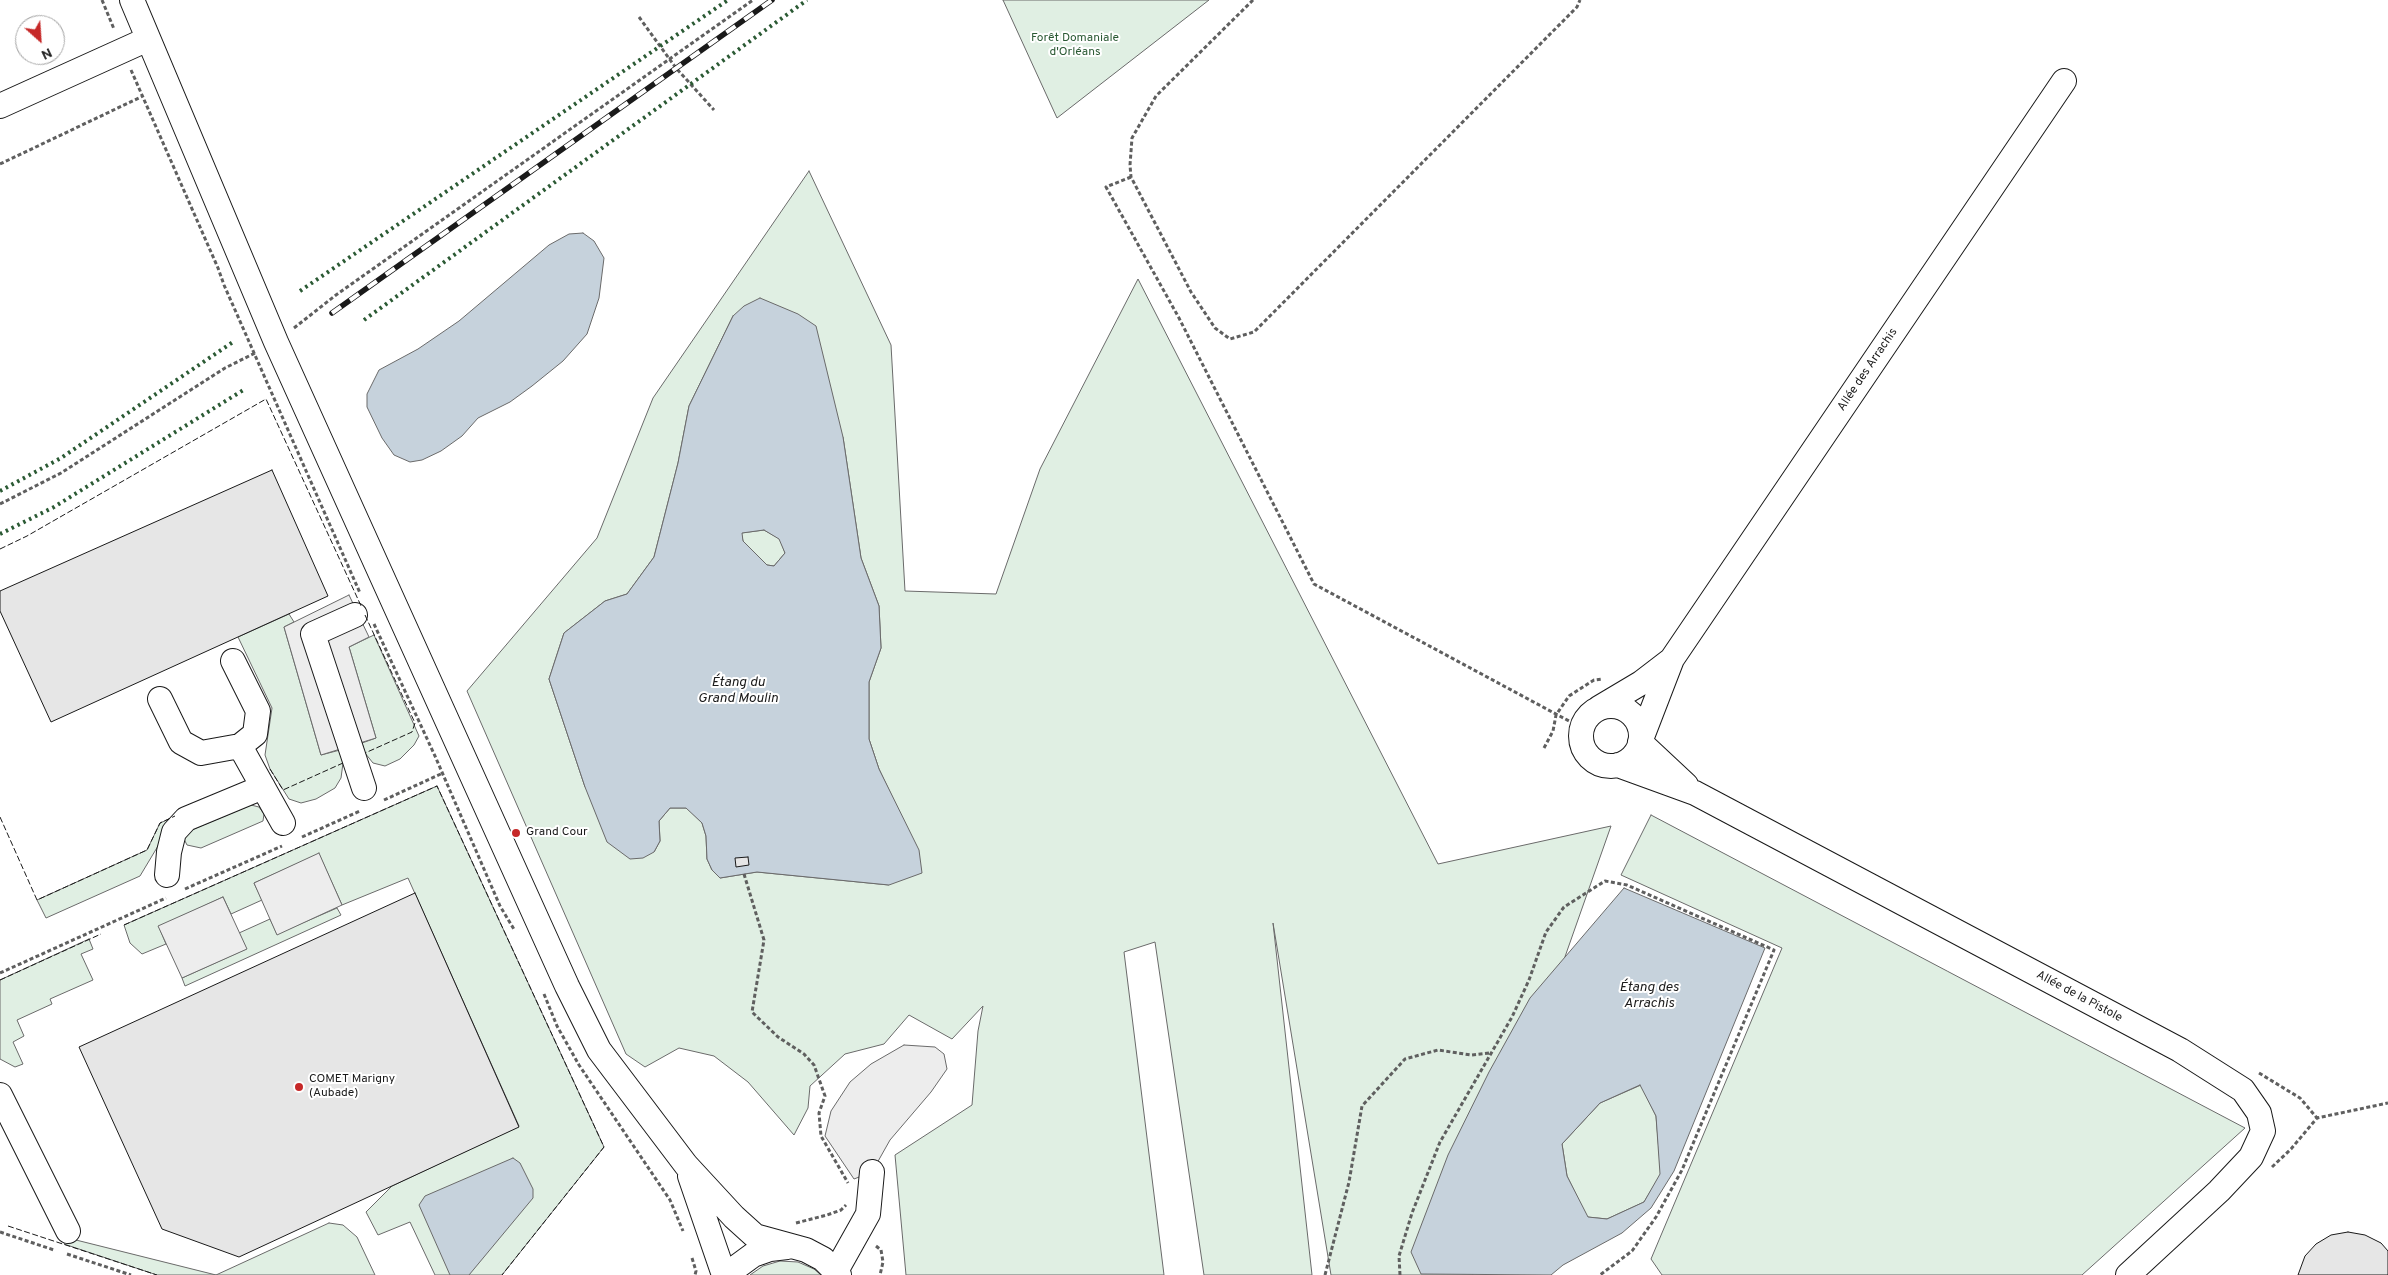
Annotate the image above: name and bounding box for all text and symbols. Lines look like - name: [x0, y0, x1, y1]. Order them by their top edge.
- north arrow: [15, 15, 65, 65]
- park label: Forêt Domaniale d'Orléans: [1031, 32, 1119, 60]
- text: N: [38, 43, 55, 63]
- street label: Allée des Arrachis: [1835, 326, 1901, 414]
- water label: Étang du Grand Moulin: [698, 675, 778, 708]
- place label: Grand Cour: [526, 826, 588, 840]
- marker: Grand Cour: [510, 827, 522, 839]
- street label: Allée de la Pistole: [2034, 968, 2124, 1026]
- water label: Étang des Arrachis: [1619, 980, 1679, 1012]
- place label: COMET Marigny (Aubade): [309, 1073, 395, 1101]
- marker: COMET Marigny (Aubade): [293, 1081, 305, 1093]

